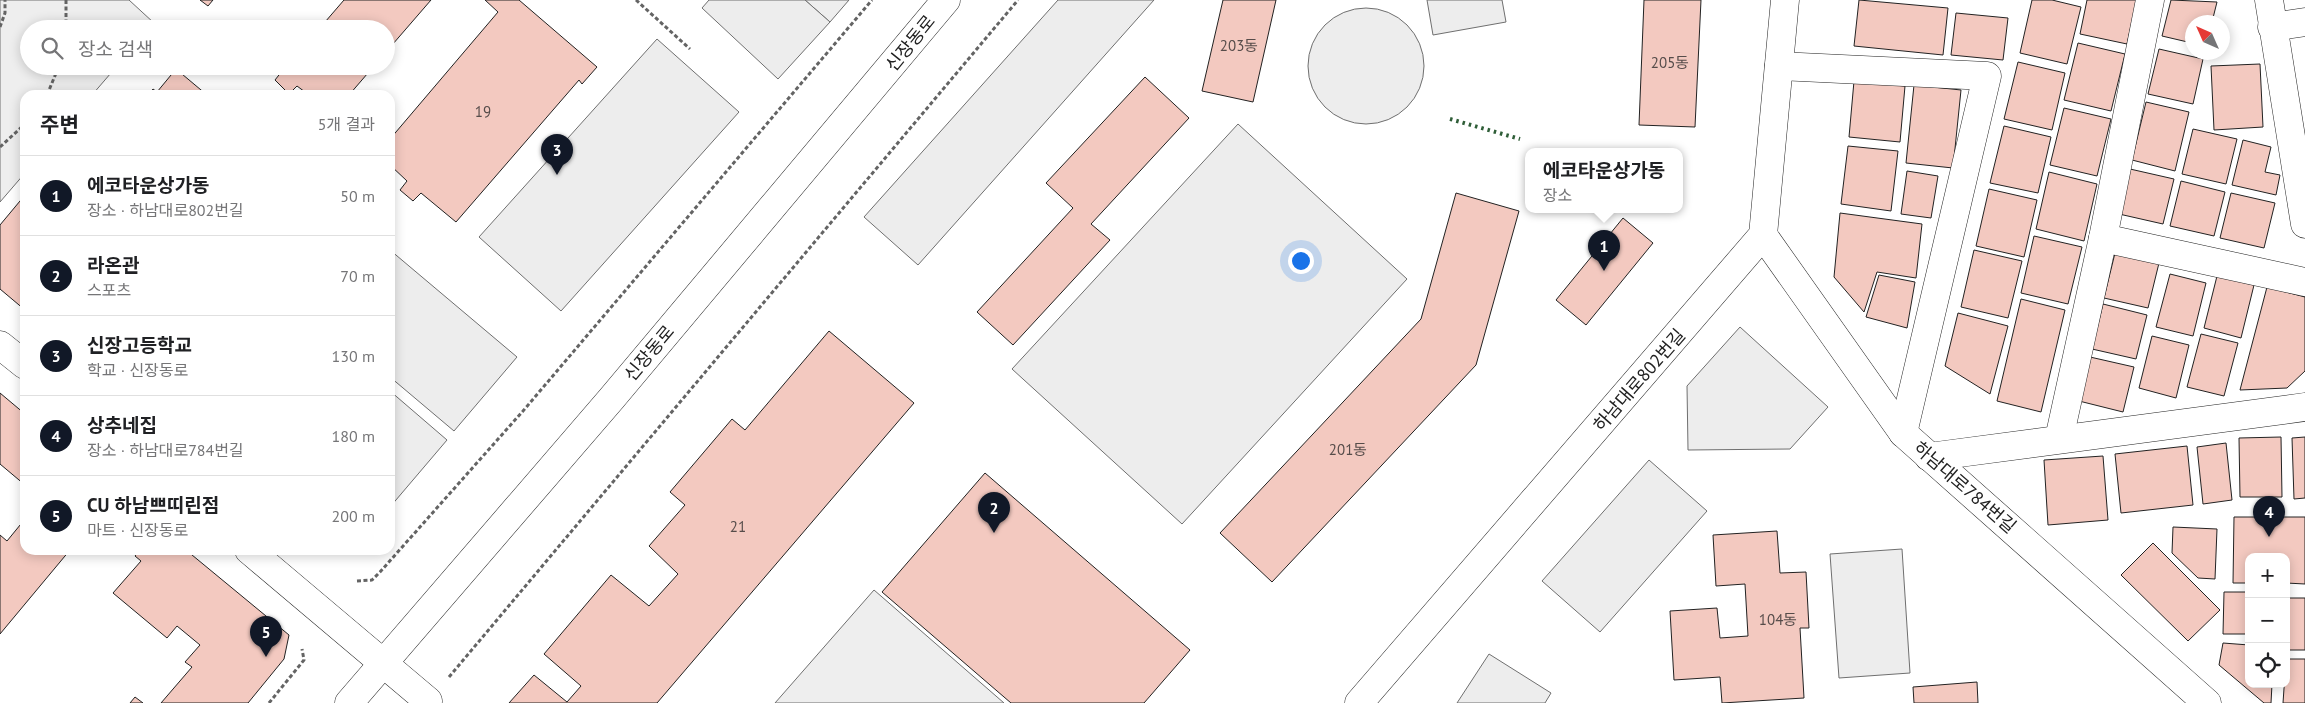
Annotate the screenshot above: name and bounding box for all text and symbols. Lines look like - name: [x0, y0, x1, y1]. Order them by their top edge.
- street label: 신장동로: [880, 10, 940, 76]
- north arrow: [2185, 15, 2230, 60]
- search box: [20, 20, 395, 75]
- icon: search: [38, 34, 66, 62]
- house number: 203동: [1220, 36, 1258, 55]
- text: 장소 검색: [78, 37, 153, 61]
- house number: 205동: [1651, 53, 1689, 72]
- house number: 19: [475, 102, 491, 121]
- text: 주변: [40, 111, 79, 138]
- text: 5개 결과: [318, 114, 375, 134]
- pin: 3: [541, 134, 573, 175]
- popup: [1525, 148, 1683, 213]
- text: 에코타운상가동: [1543, 158, 1665, 182]
- text: 에코타운상가동: [87, 173, 209, 197]
- text: 장소: [1543, 185, 1572, 205]
- text: 1: [51, 186, 61, 206]
- text: 50 m: [340, 186, 375, 206]
- text: 장소 · 하남대로802번길: [87, 200, 244, 220]
- pin: 1: [1588, 230, 1620, 271]
- your location: [1288, 248, 1314, 274]
- text: 라온관: [87, 253, 139, 277]
- text: 2: [51, 266, 61, 286]
- text: 70 m: [340, 266, 375, 286]
- text: 스포츠: [87, 280, 131, 300]
- street label: 신장동로: [619, 320, 679, 386]
- street label: 하남대로802번길: [1588, 324, 1690, 436]
- text: 신장고등학교: [87, 333, 192, 357]
- text: 3: [51, 346, 61, 366]
- text: 130 m: [332, 346, 375, 366]
- text: 학교 · 신장동로: [87, 360, 188, 380]
- text: 상추네집: [87, 413, 157, 437]
- text: 4: [51, 426, 61, 446]
- text: 180 m: [332, 426, 375, 446]
- street label: 하남대로784번길: [1909, 436, 2021, 538]
- text: 장소 · 하남대로784번길: [87, 440, 244, 460]
- house number: 201동: [1329, 440, 1367, 459]
- pin: 2: [978, 492, 1010, 533]
- text: CU 하남쁘띠린점: [87, 493, 219, 517]
- pin: 4: [2253, 496, 2285, 537]
- text: 5: [51, 506, 61, 526]
- text: 200 m: [332, 506, 375, 526]
- house number: 21: [730, 517, 746, 536]
- text: 마트 · 신장동로: [87, 520, 188, 540]
- map controls: [2245, 553, 2290, 688]
- button: +: [2245, 553, 2290, 598]
- button: −: [2245, 598, 2290, 643]
- house number: 104동: [1759, 610, 1797, 629]
- pin: 5: [250, 616, 282, 657]
- button: locate: [2245, 643, 2290, 688]

